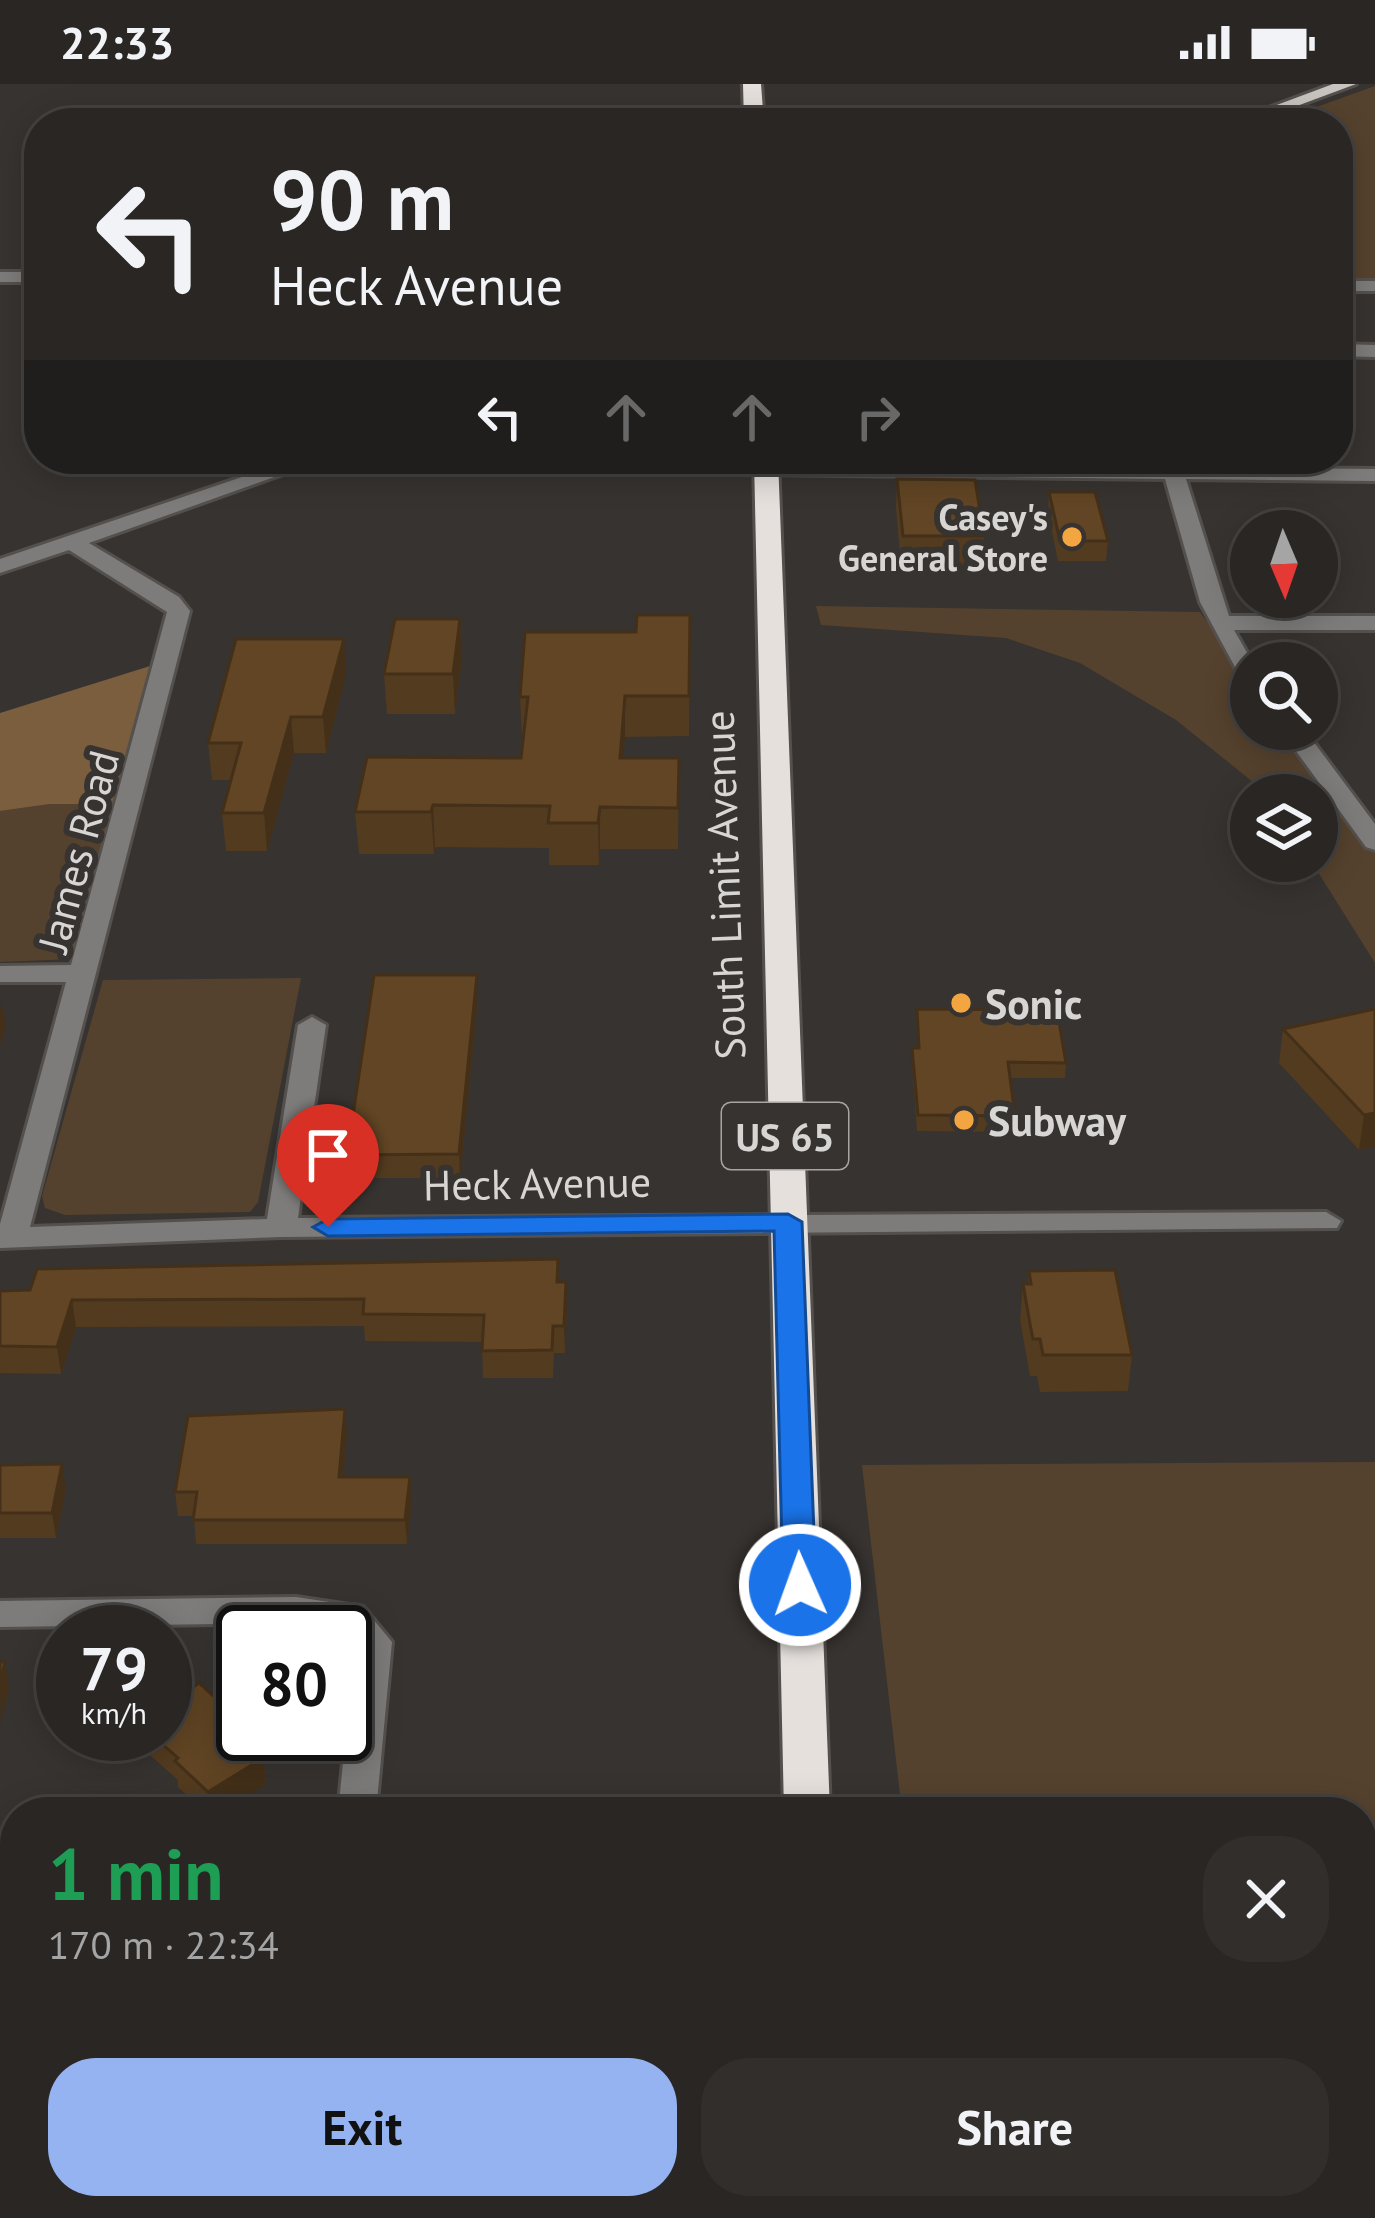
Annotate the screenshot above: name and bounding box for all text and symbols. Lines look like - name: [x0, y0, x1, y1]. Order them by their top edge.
- text: 22:33: [60, 13, 174, 71]
- text: 90 m: [270, 144, 454, 253]
- icon: left: [72, 156, 228, 312]
- text: Heck Avenue: [270, 250, 563, 320]
- icon: left: [467, 384, 533, 450]
- icon: ahead: [593, 384, 659, 450]
- icon: ahead: [719, 384, 785, 450]
- icon: right: [845, 384, 911, 450]
- place label: Casey's General Store: [838, 493, 1048, 581]
- north arrow: [1230, 510, 1338, 618]
- map controls: [1230, 510, 1338, 882]
- marker: Casey's General Store: [1059, 524, 1085, 550]
- button: search: [1230, 642, 1338, 750]
- street label: South Limit Avenue: [690, 709, 758, 1061]
- street label: James Road: [24, 744, 131, 960]
- button: layers: [1230, 774, 1338, 882]
- place label: Sonic: [985, 976, 1082, 1031]
- marker: Sonic: [948, 990, 974, 1016]
- place label: Subway: [988, 1093, 1127, 1148]
- road number: US 65: [722, 1103, 848, 1169]
- pin: [277, 1104, 379, 1227]
- marker: Subway: [951, 1107, 977, 1133]
- icon: arrive: [295, 1122, 361, 1188]
- street label: Heck Avenue: [423, 1154, 651, 1212]
- position arrow: [737, 1522, 863, 1648]
- speed limit sign: 80: [216, 1605, 372, 1761]
- text: 79: [80, 1629, 148, 1707]
- text: km/h: [81, 1693, 147, 1732]
- text: 1 min: [48, 1827, 224, 1920]
- button: close: [1203, 1836, 1329, 1962]
- text: 170 m · 22:34: [48, 1919, 279, 1970]
- button: Exit: [48, 2058, 677, 2196]
- button: Share: [701, 2058, 1329, 2196]

